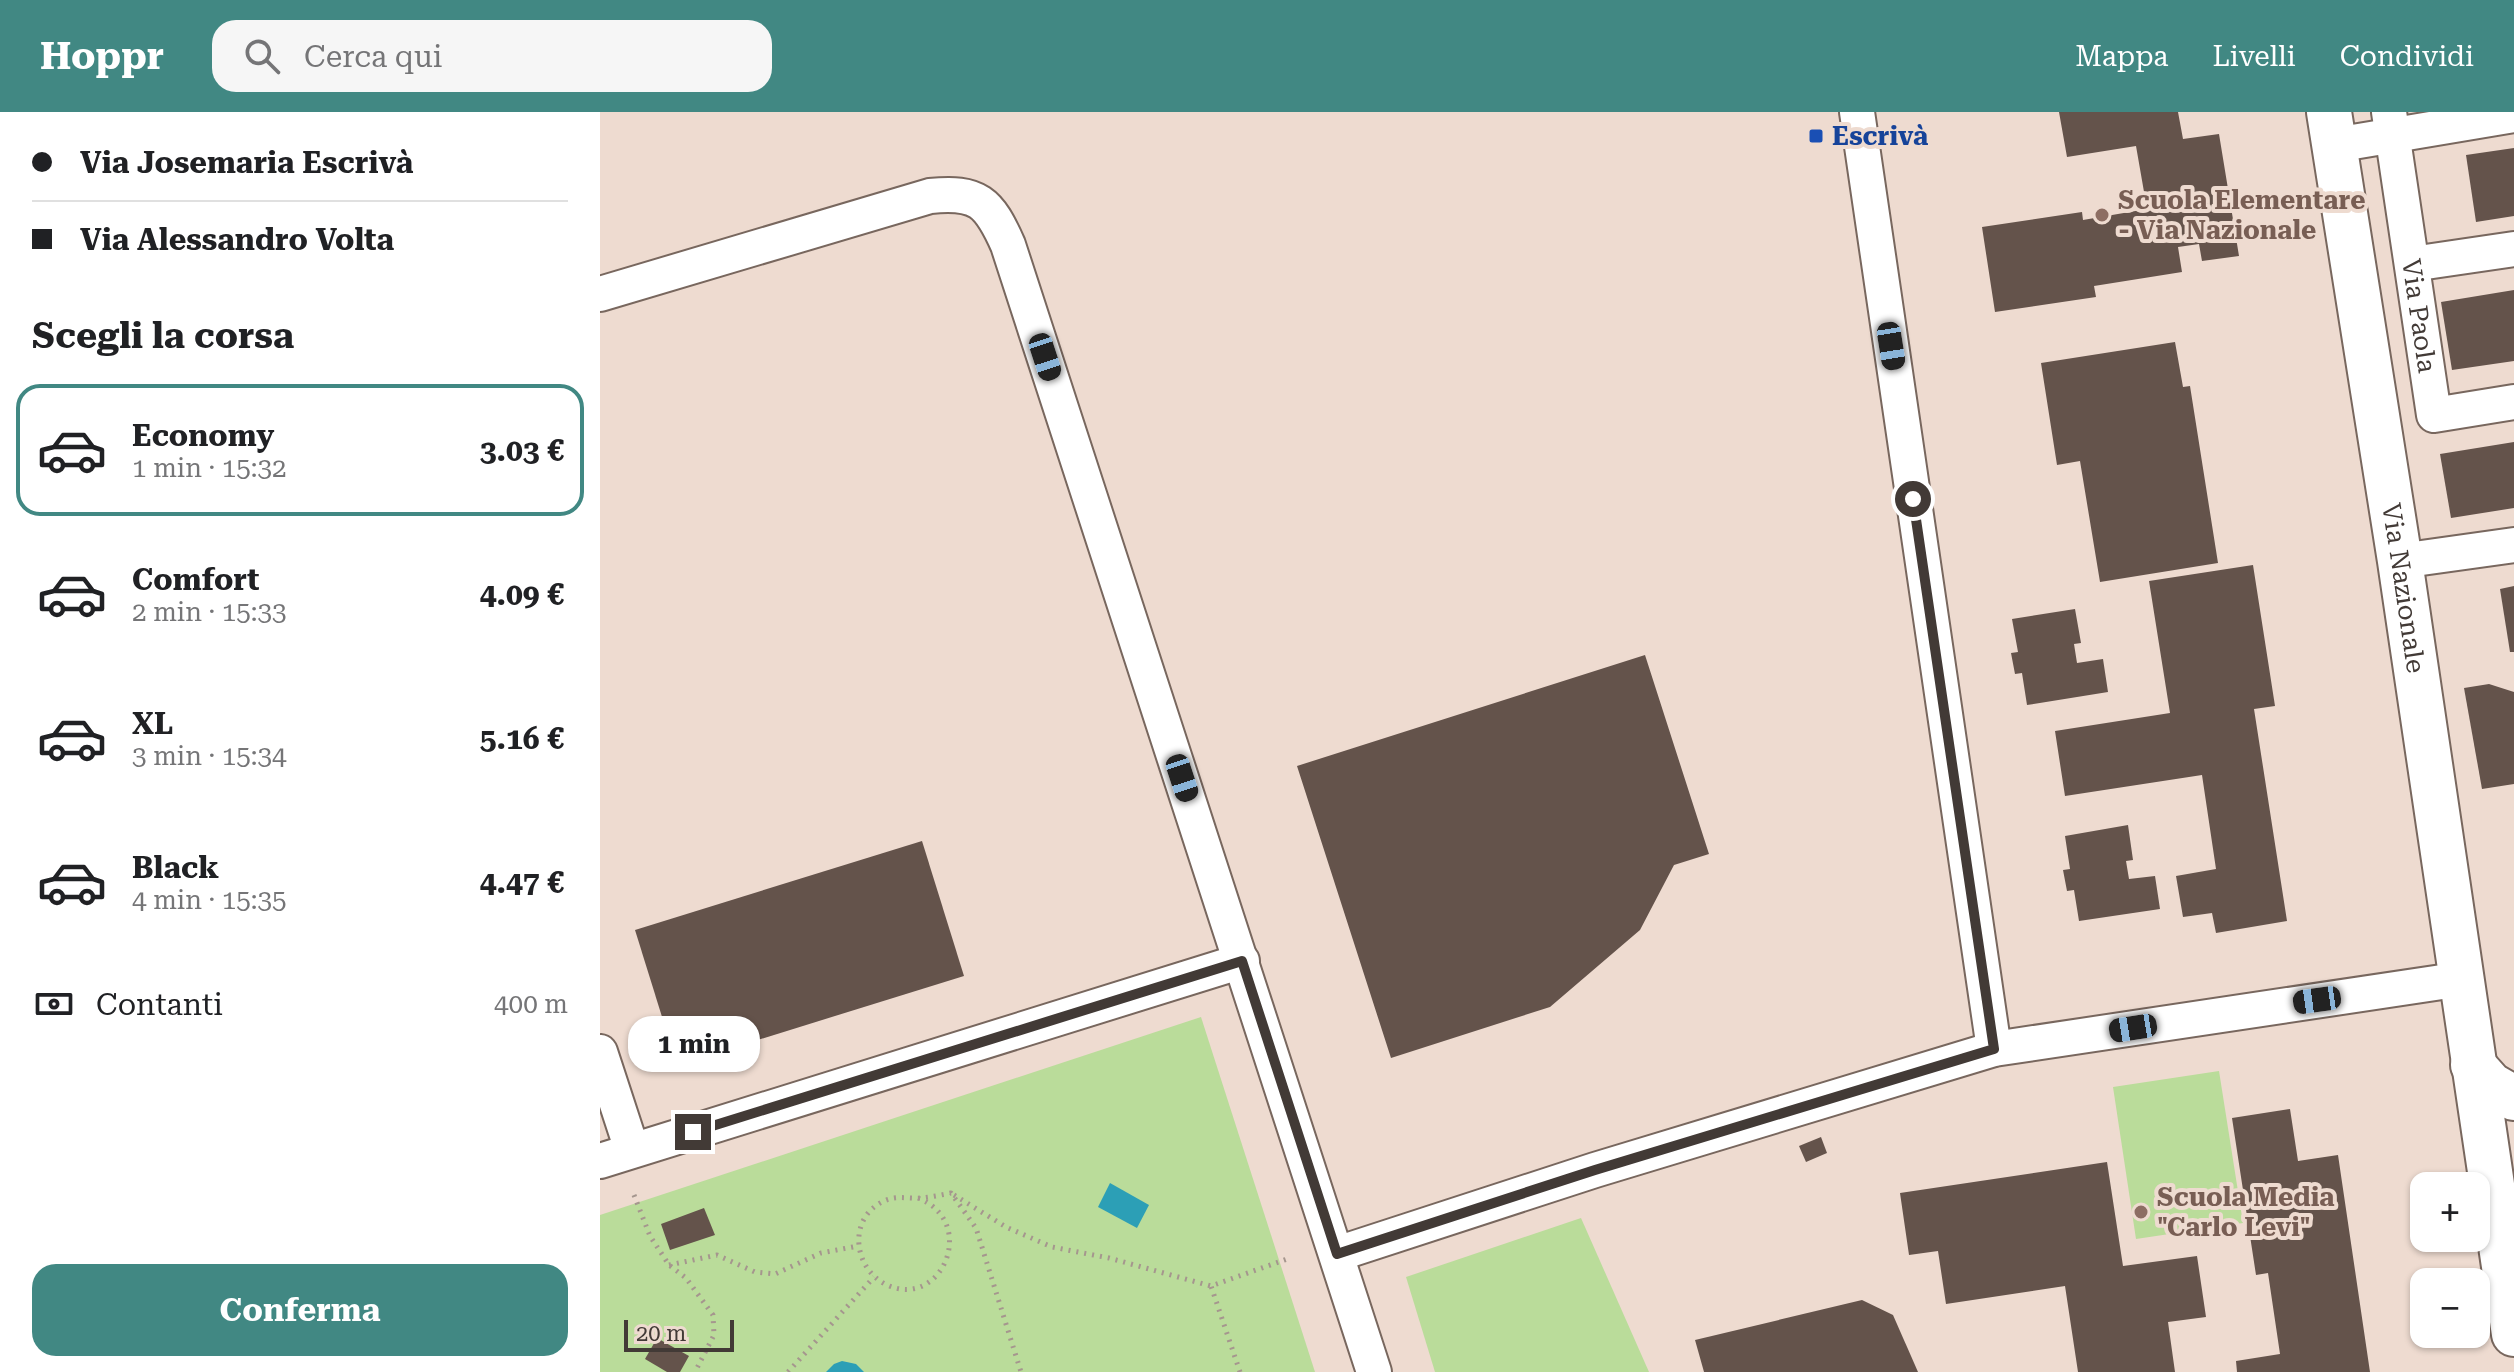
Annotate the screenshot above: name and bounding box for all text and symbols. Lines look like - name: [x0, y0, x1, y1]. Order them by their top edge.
- search box: [212, 20, 772, 92]
- text: Hoppr: [40, 34, 164, 78]
- icon: search: [240, 34, 284, 78]
- text: Cerca qui: [304, 39, 442, 74]
- text: Mappa: [2075, 40, 2168, 73]
- text: Livelli: [2212, 40, 2296, 73]
- text: Condividi: [2340, 40, 2474, 73]
- place label: Escrivà: [1832, 121, 1928, 151]
- marker: Escrivà: [1807, 127, 1825, 145]
- text: Via Josemaria Escrivà: [80, 145, 413, 180]
- place label: Scuola Elementare - Via Nazionale: [2118, 185, 2366, 245]
- marker: Scuola Elementare - Via Nazionale: [2093, 206, 2111, 224]
- text: Via Alessandro Volta: [80, 222, 394, 257]
- street label: Via Paola: [2396, 257, 2443, 375]
- text: Scegli la corsa: [32, 315, 294, 357]
- car: [1875, 320, 1907, 372]
- car: [1026, 330, 1064, 384]
- icon: car: [36, 414, 108, 486]
- text: Economy: [132, 418, 274, 453]
- text: 3.03 €: [480, 433, 564, 468]
- text: 1 min · 15:32: [132, 453, 287, 483]
- route start: [1895, 481, 1931, 517]
- street label: Via Nazionale: [2376, 501, 2431, 675]
- icon: car: [36, 558, 108, 630]
- text: Comfort: [132, 562, 259, 597]
- text: 4.09 €: [480, 577, 564, 612]
- text: 2 min · 15:33: [132, 597, 287, 627]
- icon: car: [36, 702, 108, 774]
- text: XL: [132, 706, 173, 741]
- text: 5.16 €: [480, 721, 564, 756]
- text: 3 min · 15:34: [132, 741, 287, 771]
- car: [1163, 751, 1201, 805]
- icon: car: [36, 846, 108, 918]
- text: Black: [132, 850, 219, 885]
- text: 4.47 €: [480, 865, 564, 900]
- text: 4 min · 15:35: [132, 885, 287, 915]
- icon: cash: [32, 982, 76, 1026]
- car: [2292, 985, 2342, 1015]
- text: Contanti: [96, 987, 223, 1022]
- text: 400 m: [494, 989, 568, 1019]
- car: [2107, 1012, 2159, 1044]
- callout: 1 min: [627, 1016, 759, 1072]
- text: 1 min: [658, 1029, 730, 1059]
- route end: [675, 1114, 711, 1150]
- map controls: [2410, 1172, 2490, 1348]
- button: +: [2410, 1172, 2490, 1252]
- place label: Scuola Media "Carlo Levi": [2157, 1182, 2335, 1242]
- marker: Scuola Media "Carlo Levi": [2132, 1203, 2150, 1221]
- button: Conferma: [32, 1264, 568, 1356]
- button: −: [2410, 1268, 2490, 1348]
- scale bar: [624, 1316, 734, 1352]
- text: 20 m: [636, 1321, 686, 1346]

